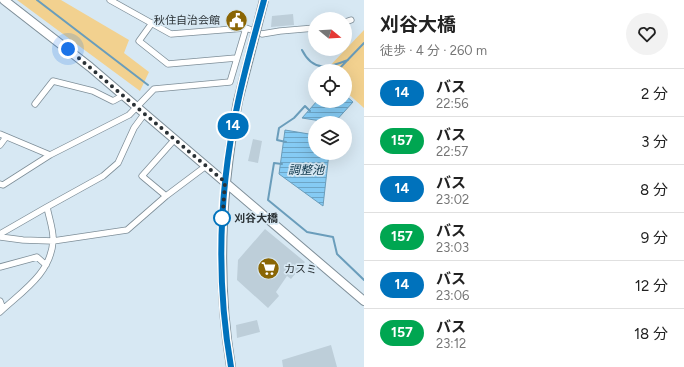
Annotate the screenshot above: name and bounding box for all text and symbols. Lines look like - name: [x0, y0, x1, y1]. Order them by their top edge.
- public building icon: 秋住自治会館: [223, 7, 249, 33]
- north arrow: [308, 12, 352, 56]
- map controls: [308, 12, 352, 160]
- text: 刈谷大橋: [380, 13, 456, 36]
- button: heart: [626, 13, 668, 55]
- place label: 秋住自治会館: [154, 14, 220, 27]
- your location: [58, 39, 78, 59]
- text: 徒歩 · 4 分 · 260 m: [380, 43, 487, 58]
- button: locate: [308, 64, 352, 108]
- text: バス: [436, 78, 466, 96]
- text: 14: [395, 84, 409, 101]
- text: 2 分: [641, 85, 668, 103]
- text: 22:56: [436, 96, 469, 111]
- line badge: 14: [215, 113, 251, 139]
- button: layers: [308, 116, 352, 160]
- text: 14: [226, 117, 240, 134]
- text: バス: [436, 126, 466, 144]
- text: 157: [391, 132, 413, 149]
- text: 3 分: [641, 133, 668, 151]
- text: 22:57: [436, 144, 468, 159]
- water label: 調整池: [288, 163, 325, 177]
- text: バス: [436, 174, 466, 192]
- text: 14: [395, 180, 409, 197]
- text: 8 分: [640, 181, 668, 199]
- text: 23:02: [436, 192, 469, 207]
- marker: 刈谷大橋: [213, 209, 231, 227]
- place label: 刈谷大橋: [234, 212, 278, 225]
- text: バス: [436, 222, 466, 240]
- text: 157: [391, 228, 413, 245]
- text: 9 分: [641, 229, 668, 247]
- text: 23:03: [436, 240, 469, 255]
- supermarket icon: カスミ: [255, 256, 281, 282]
- place label: カスミ: [284, 263, 317, 276]
- text: バス: [436, 270, 466, 288]
- text: 14: [395, 276, 409, 293]
- text: 12 分: [635, 277, 668, 295]
- text: 23:06: [436, 288, 469, 303]
- text: バス: [436, 318, 466, 336]
- text: 157: [391, 324, 413, 341]
- text: 18 分: [634, 325, 668, 343]
- text: 23:12: [436, 336, 466, 351]

